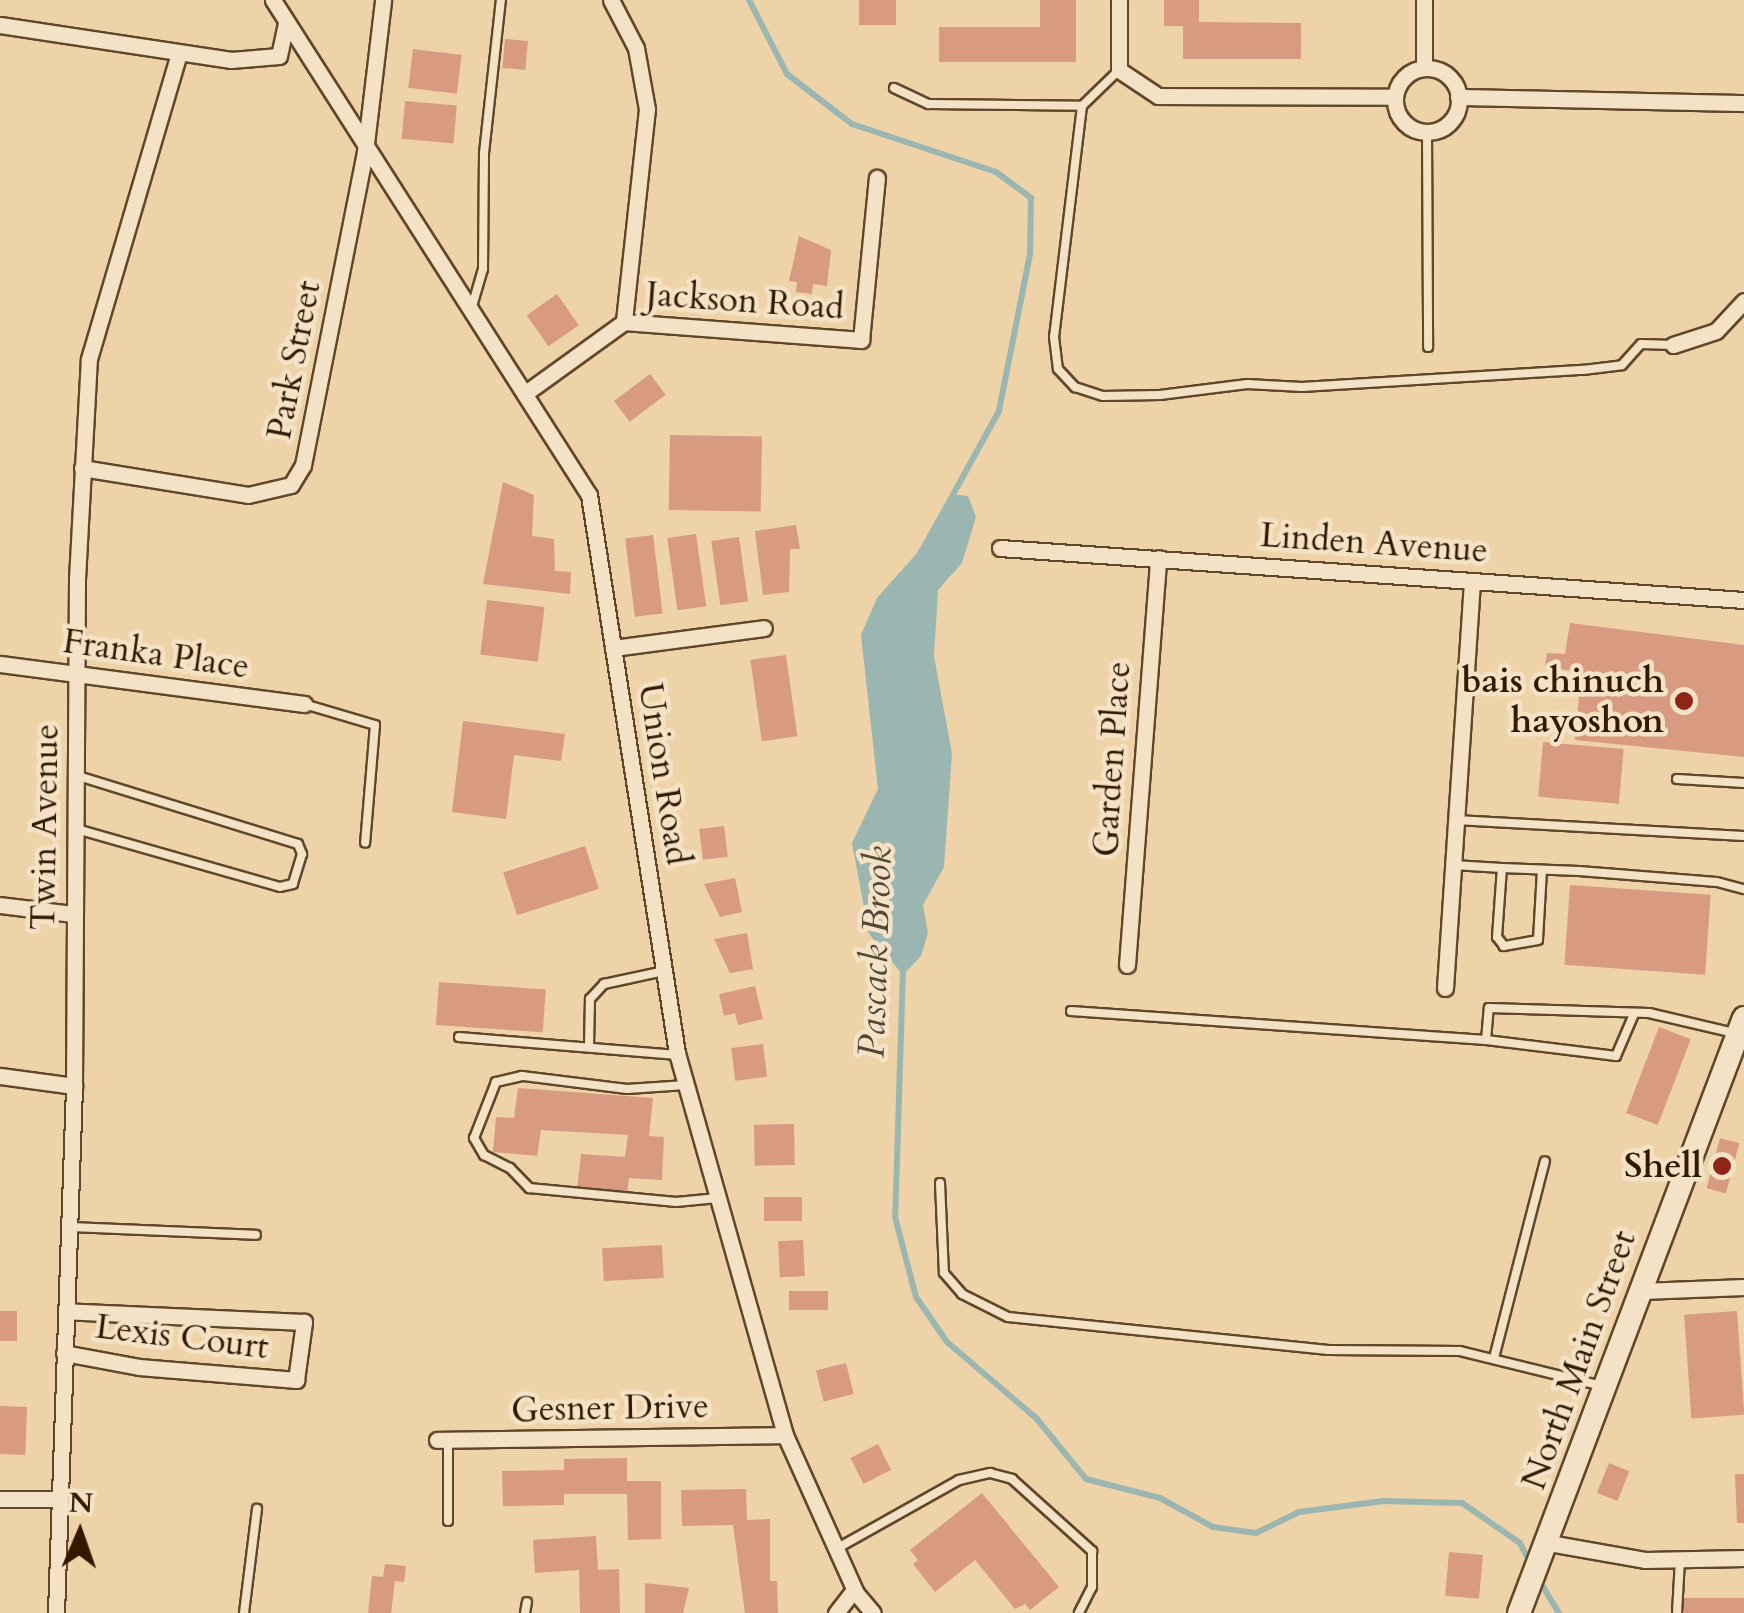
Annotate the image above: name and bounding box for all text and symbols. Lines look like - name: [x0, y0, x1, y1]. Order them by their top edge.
- street label: Jackson Road: [645, 273, 845, 329]
- street label: Park Street: [258, 277, 330, 443]
- street label: Linden Avenue: [1259, 514, 1489, 572]
- street label: Franka Place: [60, 620, 252, 688]
- street label: Garden Place: [1084, 660, 1140, 858]
- place label: bais chinuch hayoshon: [1462, 660, 1664, 742]
- street label: Union Road: [629, 680, 699, 868]
- marker: bais chinuch hayoshon: [1673, 690, 1695, 712]
- street label: Twin Avenue: [22, 723, 68, 931]
- water label: Pascack Brook: [850, 845, 902, 1059]
- place label: Shell: [1624, 1145, 1702, 1187]
- marker: Shell: [1711, 1155, 1733, 1177]
- street label: North Main Street: [1513, 1225, 1645, 1495]
- street label: Lexis Court: [93, 1306, 271, 1368]
- street label: Gesner Drive: [511, 1385, 709, 1431]
- north arrow: [30, 1483, 130, 1583]
- text: N: [68, 1484, 94, 1522]

